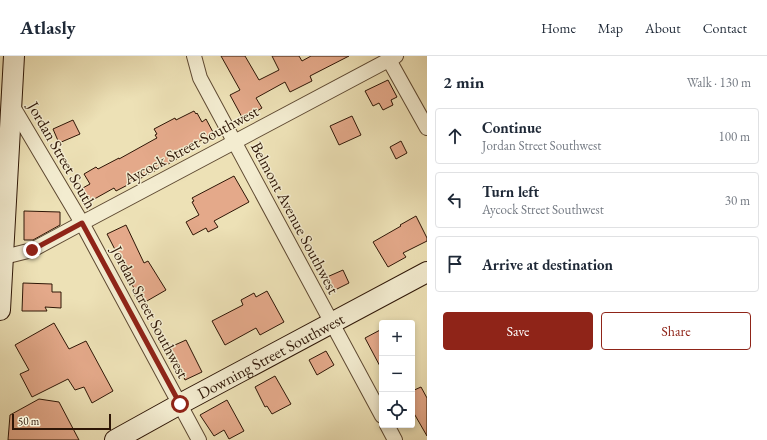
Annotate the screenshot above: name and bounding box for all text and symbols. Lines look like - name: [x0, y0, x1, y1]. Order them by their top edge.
- text: Atlasly: [20, 15, 76, 40]
- text: Home: [541, 19, 576, 37]
- text: Map: [598, 19, 623, 37]
- text: About: [645, 19, 681, 37]
- text: Contact: [703, 19, 747, 37]
- text: 2 min: [443, 71, 484, 93]
- text: Walk · 130 m: [687, 74, 751, 91]
- street label: Jordan Street South: [22, 96, 101, 212]
- street label: Aycock Street Southwest: [119, 101, 262, 190]
- text: Continue: [482, 118, 542, 137]
- icon: ahead: [444, 125, 466, 147]
- text: 100 m: [719, 128, 750, 145]
- text: Jordan Street Southwest: [482, 137, 601, 154]
- street label: Belmont Avenue Southwest: [246, 138, 344, 298]
- text: Turn left: [482, 182, 539, 201]
- icon: left: [444, 189, 466, 211]
- text: 30 m: [725, 192, 750, 209]
- text: Aycock Street Southwest: [482, 201, 604, 218]
- street label: Jordan Street Southwest: [105, 240, 194, 382]
- route end: [23, 241, 41, 259]
- icon: arrive: [444, 253, 466, 275]
- text: Arrive at destination: [482, 255, 613, 274]
- street label: Downing Street Southwest: [193, 308, 348, 403]
- button: Save: [443, 312, 593, 350]
- button: Share: [601, 312, 751, 350]
- map controls: [379, 320, 415, 428]
- button: +: [379, 320, 415, 356]
- button: −: [379, 356, 415, 392]
- button: locate: [379, 392, 415, 428]
- route start: [171, 395, 189, 413]
- scale bar: [12, 412, 111, 431]
- text: 50 m: [18, 414, 39, 428]

